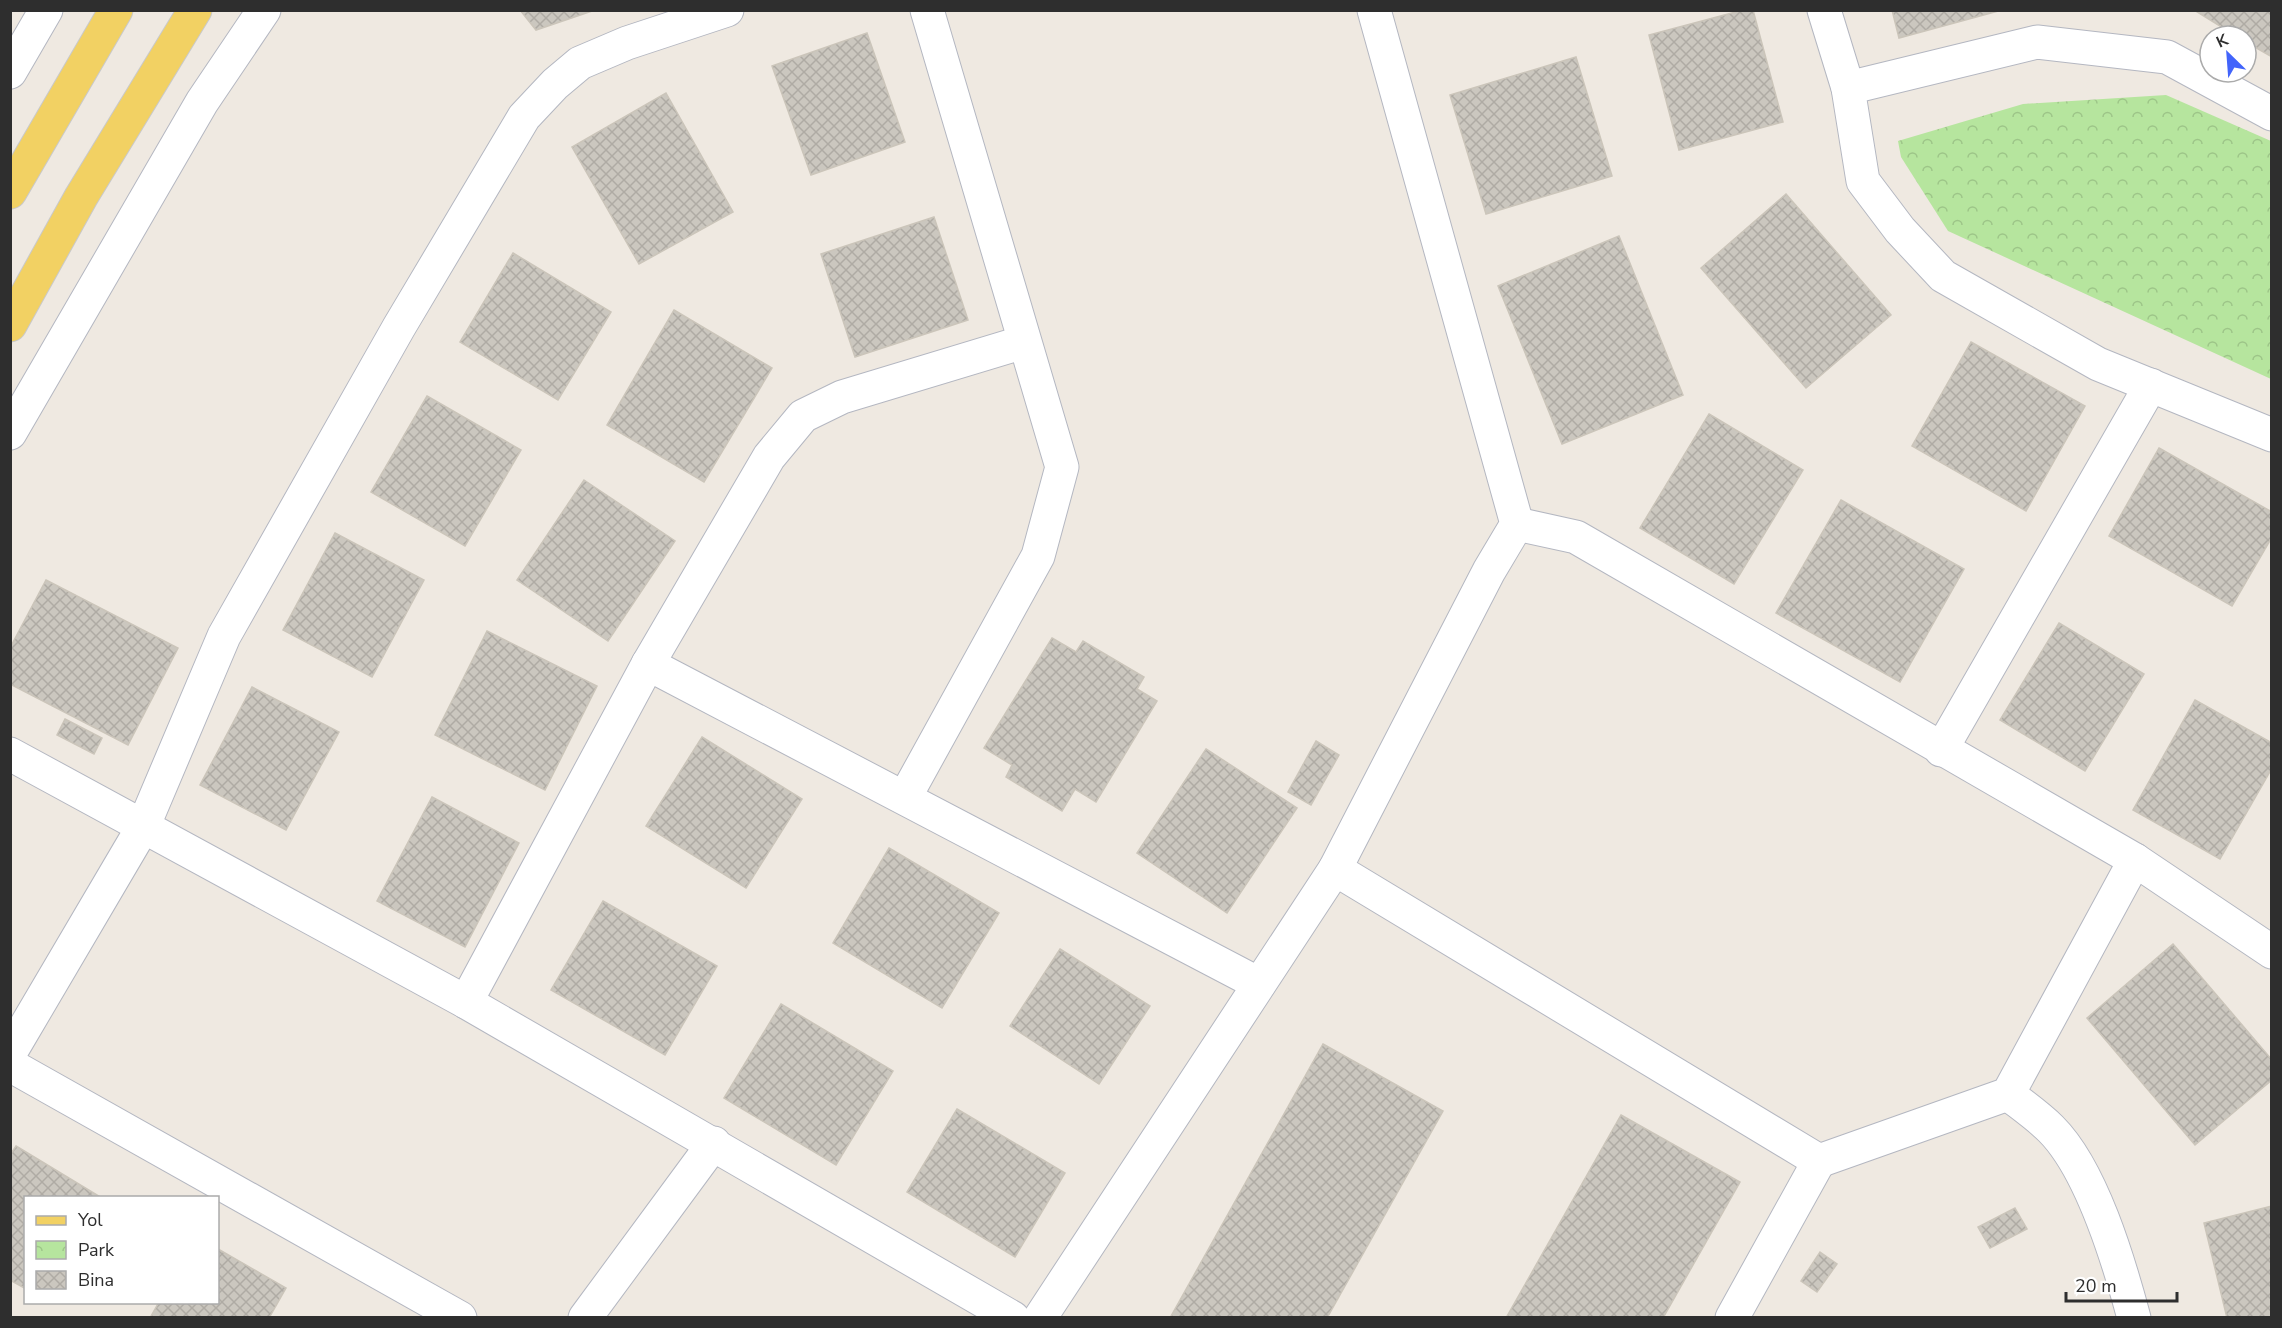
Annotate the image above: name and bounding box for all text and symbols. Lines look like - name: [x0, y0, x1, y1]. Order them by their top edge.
- north arrow: [2198, 24, 2258, 84]
- text: K: [2213, 29, 2233, 54]
- legend: [24, 1196, 219, 1304]
- text: Yol: [77, 1208, 103, 1232]
- text: Park: [78, 1238, 115, 1262]
- scale bar: [2066, 1265, 2177, 1303]
- text: Bina: [78, 1268, 114, 1292]
- text: 20 m: [2075, 1274, 2117, 1298]

